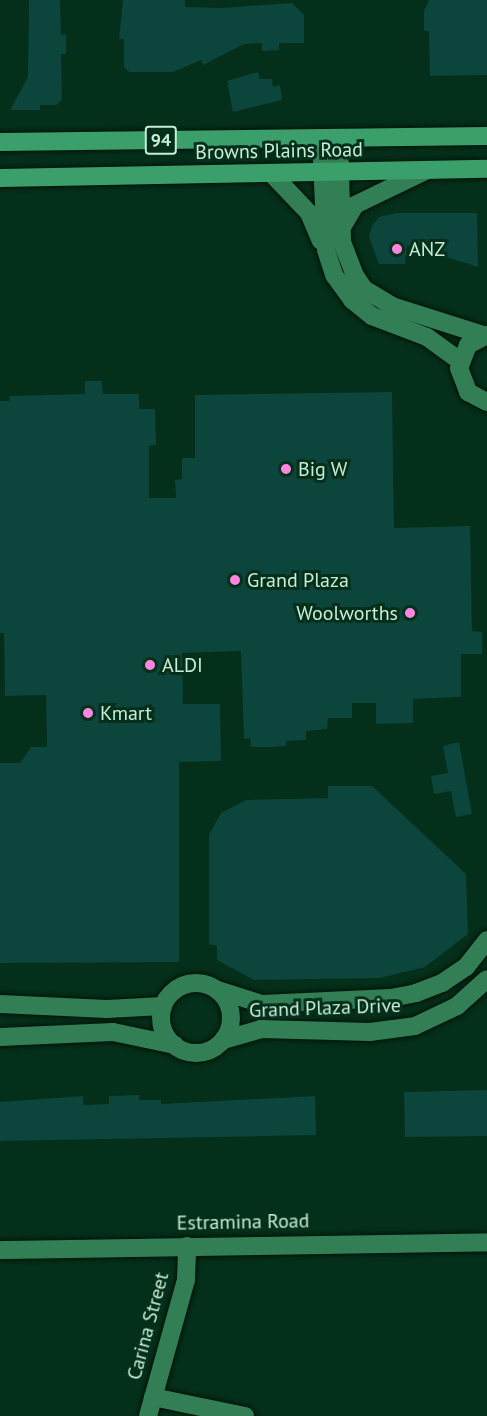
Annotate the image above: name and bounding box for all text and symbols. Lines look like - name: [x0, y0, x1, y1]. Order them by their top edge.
- road number: 94: [144, 125, 178, 155]
- street label: Browns Plains Road: [195, 138, 363, 164]
- place label: ANZ: [409, 237, 445, 261]
- marker: ANZ: [390, 242, 404, 256]
- place label: Big W: [298, 457, 348, 481]
- marker: Big W: [279, 462, 293, 476]
- place label: Grand Plaza: [247, 568, 349, 592]
- marker: Grand Plaza: [228, 573, 242, 587]
- place label: Woolworths: [296, 601, 398, 625]
- marker: Woolworths: [403, 606, 417, 620]
- place label: ALDI: [162, 653, 203, 677]
- marker: ALDI: [143, 658, 157, 672]
- place label: Kmart: [100, 701, 152, 725]
- marker: Kmart: [81, 706, 95, 720]
- street label: Grand Plaza Drive: [249, 993, 401, 1023]
- street label: Estramina Road: [176, 1209, 310, 1235]
- street label: Carina Street: [122, 1270, 174, 1382]

